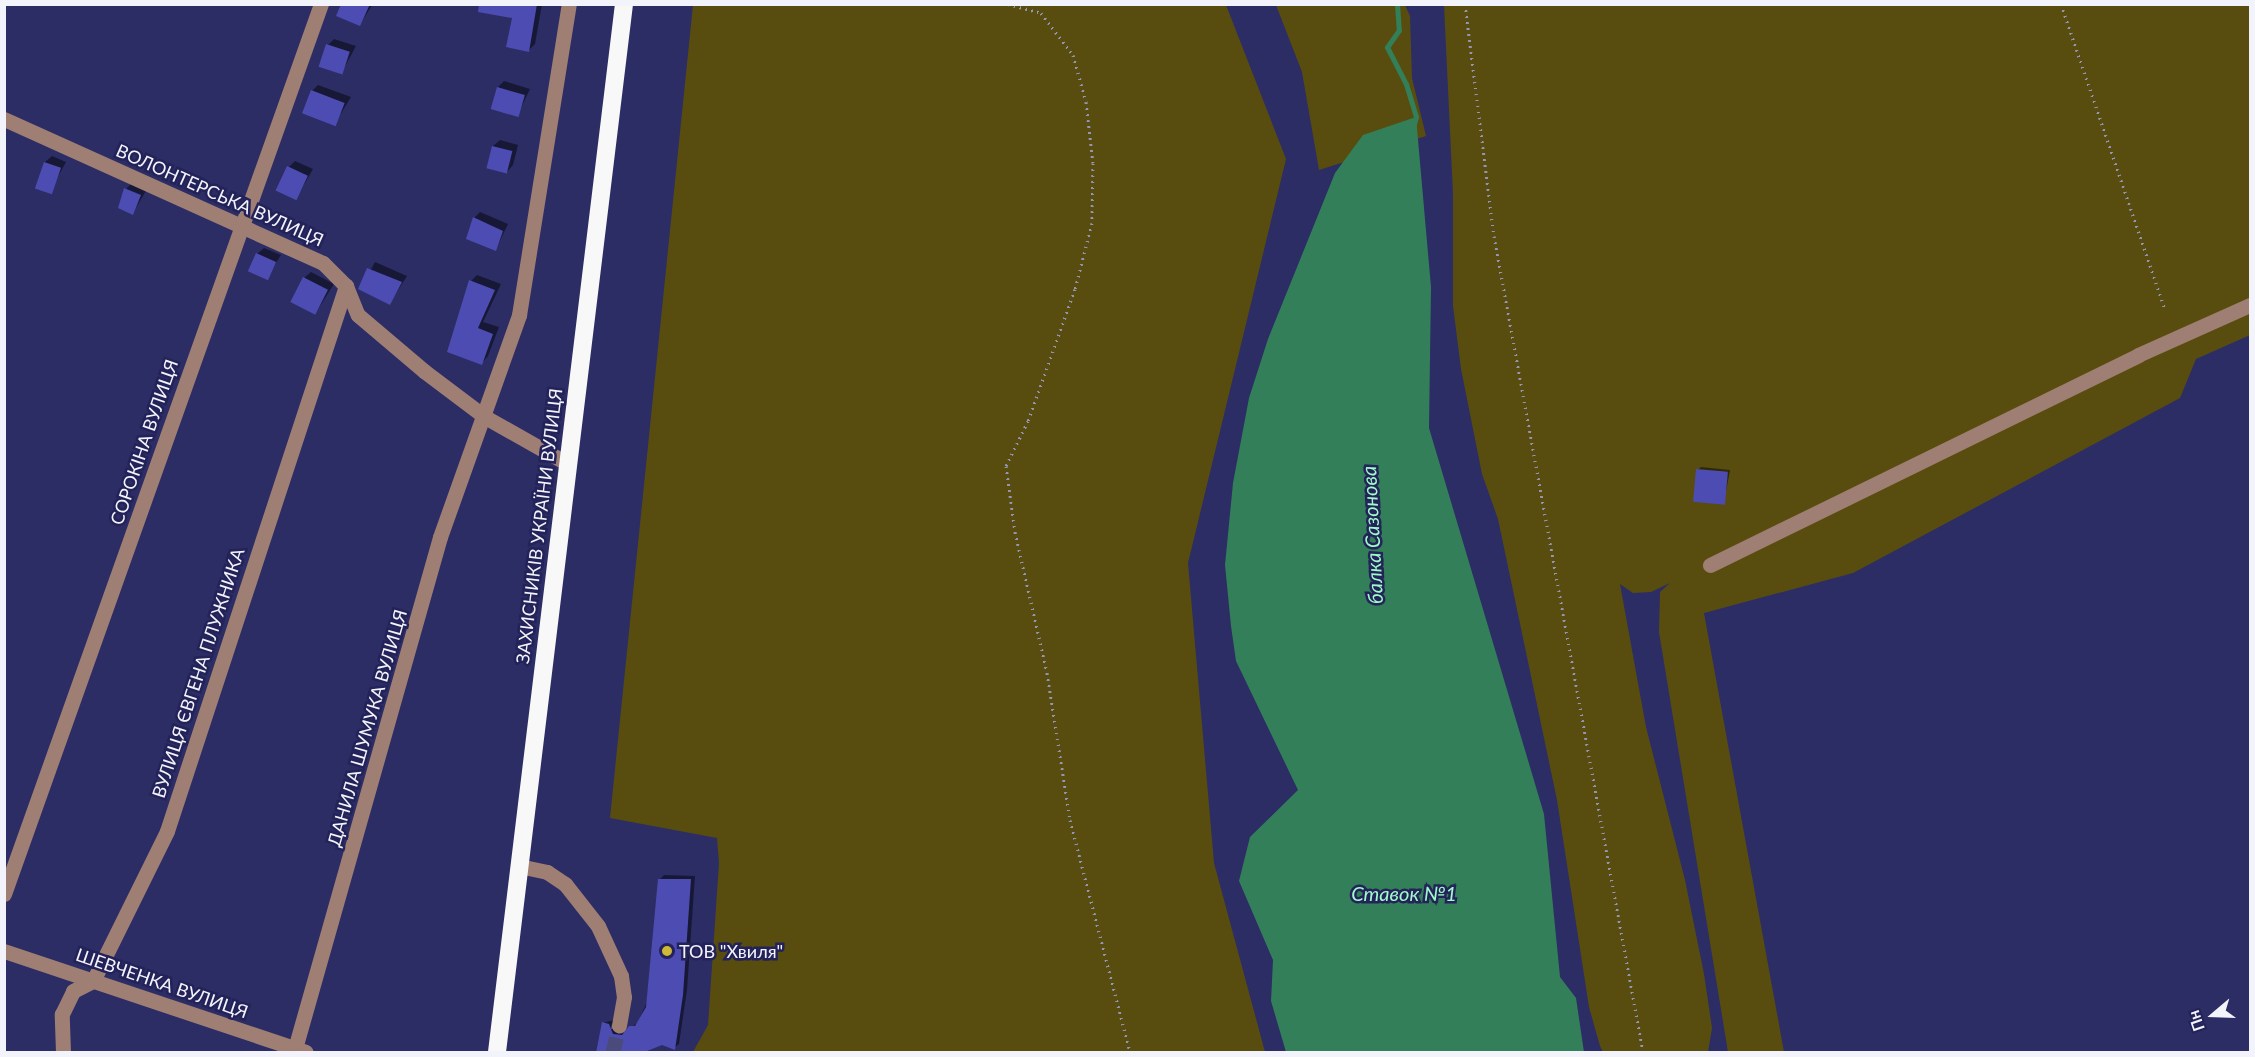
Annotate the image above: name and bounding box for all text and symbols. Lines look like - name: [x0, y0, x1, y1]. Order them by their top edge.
- street label: ВОЛОНТЕРСЬКА ВУЛИЦЯ: [113, 139, 327, 251]
- street label: СОРОКІНА ВУЛИЦЯ: [106, 357, 182, 527]
- street label: ЗАХИСНИКІВ УКРАЇНИ ВУЛИЦЯ: [511, 387, 567, 665]
- water label: балка Сазонова: [1356, 465, 1388, 605]
- street label: ВУЛИЦЯ ЄВГЕНА ПЛУЖНИКА: [147, 545, 249, 801]
- street label: ДАНИЛА ШУМУКА ВУЛИЦЯ: [323, 607, 411, 849]
- water label: Ставок №1: [1351, 881, 1457, 905]
- place label: ТОВ "Хвиля": [679, 940, 783, 962]
- street label: ШЕВЧЕНКА ВУЛИЦЯ: [73, 943, 251, 1023]
- marker: ТОВ "Хвиля": [660, 944, 674, 958]
- north arrow: [2183, 985, 2243, 1045]
- text: Пн: [2183, 1008, 2208, 1034]

